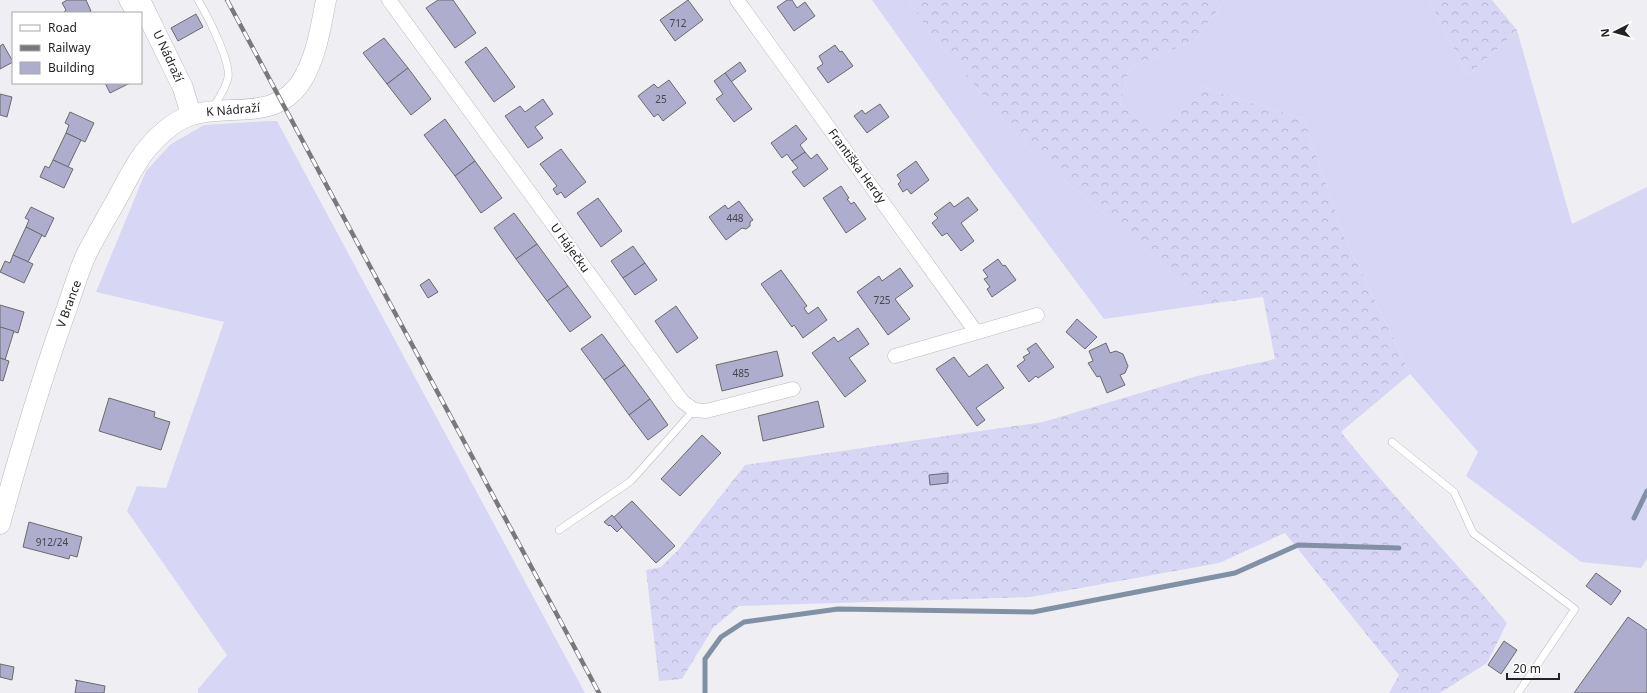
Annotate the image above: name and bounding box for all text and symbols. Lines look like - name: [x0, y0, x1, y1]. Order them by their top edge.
- legend: [12, 12, 142, 84]
- north arrow: [1595, 12, 1635, 52]
- house number: 712: [669, 16, 687, 30]
- text: Road: [48, 19, 77, 36]
- street label: U Nádraží: [149, 27, 188, 85]
- text: N: [1597, 28, 1612, 38]
- text: Railway: [48, 39, 92, 56]
- text: Building: [48, 59, 95, 76]
- house number: 25: [655, 92, 667, 106]
- street label: K Nádraží: [205, 99, 261, 120]
- street label: Františka Herdy: [825, 125, 891, 207]
- house number: 448: [726, 211, 744, 225]
- street label: U Háječku: [547, 220, 594, 276]
- street label: V Brance: [52, 277, 85, 330]
- house number: 725: [873, 293, 891, 307]
- house number: 485: [732, 366, 750, 380]
- house number: 912/24: [36, 535, 68, 549]
- scale bar: [1507, 655, 1559, 681]
- text: 20 m: [1513, 660, 1541, 677]

